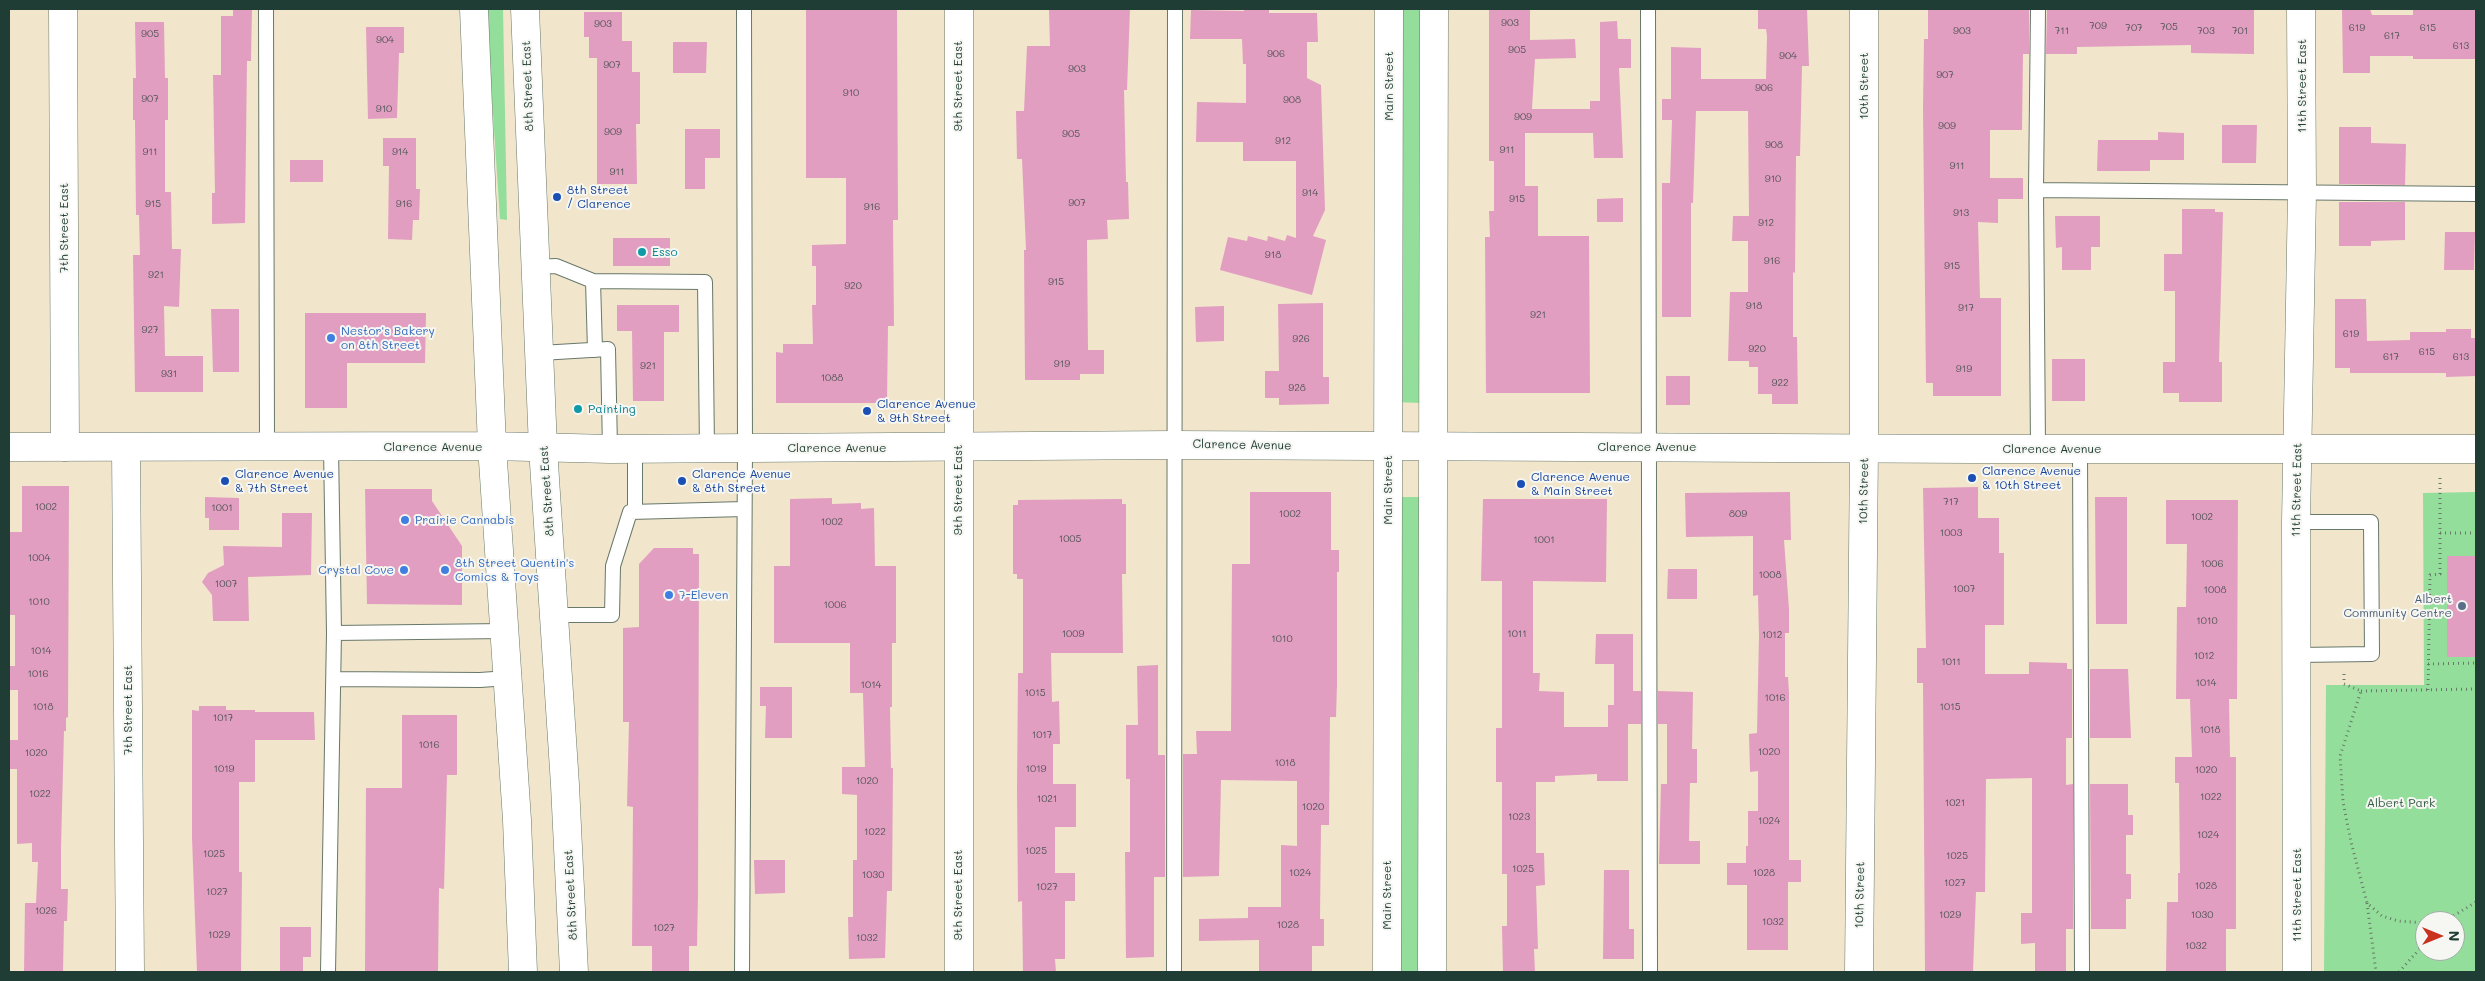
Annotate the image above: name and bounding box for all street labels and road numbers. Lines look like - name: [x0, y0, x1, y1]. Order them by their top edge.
- street label: 11th Street East: [2295, 39, 2309, 133]
- street label: 8th Street East: [519, 40, 537, 132]
- street label: 9th Street East: [951, 41, 965, 131]
- street label: Main Street: [1382, 51, 1396, 121]
- street label: 10th Street: [1857, 53, 1871, 119]
- street label: 7th Street East: [57, 183, 71, 273]
- street label: Clarence Avenue: [1192, 437, 1292, 453]
- street label: Clarence Avenue: [384, 440, 482, 454]
- street label: Clarence Avenue: [1598, 440, 1696, 454]
- street label: Clarence Avenue: [788, 441, 886, 455]
- street label: Clarence Avenue: [2003, 442, 2101, 456]
- street label: 11th Street East: [2289, 443, 2305, 537]
- street label: 8th Street East: [537, 445, 557, 537]
- street label: 9th Street East: [951, 445, 965, 535]
- street label: Main Street: [1381, 455, 1395, 525]
- street label: 10th Street: [1856, 457, 1872, 525]
- street label: 7th Street East: [121, 665, 135, 755]
- street label: 11th Street East: [2290, 848, 2304, 942]
- street label: 8th Street East: [561, 849, 581, 941]
- street label: 9th Street East: [951, 850, 965, 940]
- street label: Main Street: [1380, 860, 1394, 930]
- street label: 10th Street: [1852, 861, 1868, 929]

